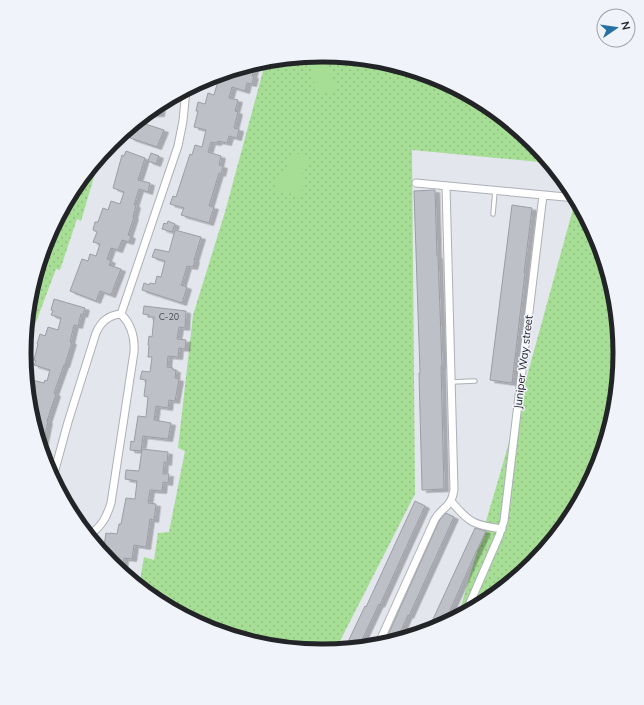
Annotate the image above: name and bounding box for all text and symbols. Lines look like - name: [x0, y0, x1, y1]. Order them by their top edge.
- north arrow: [596, 8, 636, 48]
- text: N: [618, 20, 633, 31]
- house number: C-20: [159, 311, 179, 322]
- street label: Juniper Way street: [510, 314, 536, 410]

